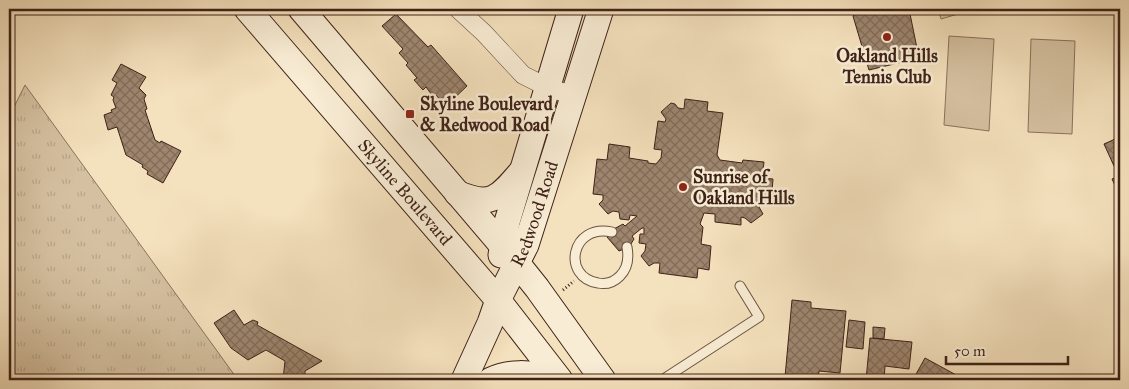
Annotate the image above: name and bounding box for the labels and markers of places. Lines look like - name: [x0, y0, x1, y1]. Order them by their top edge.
- marker: Oakland Hills Tennis Club: [881, 31, 893, 43]
- place label: Oakland Hills Tennis Club: [836, 45, 938, 88]
- place label: Skyline Boulevard & Redwood Road: [420, 93, 554, 136]
- marker: Skyline Boulevard & Redwood Road: [404, 108, 416, 120]
- place label: Sunrise of Oakland Hills: [693, 166, 795, 209]
- marker: Sunrise of Oakland Hills: [677, 181, 689, 193]

